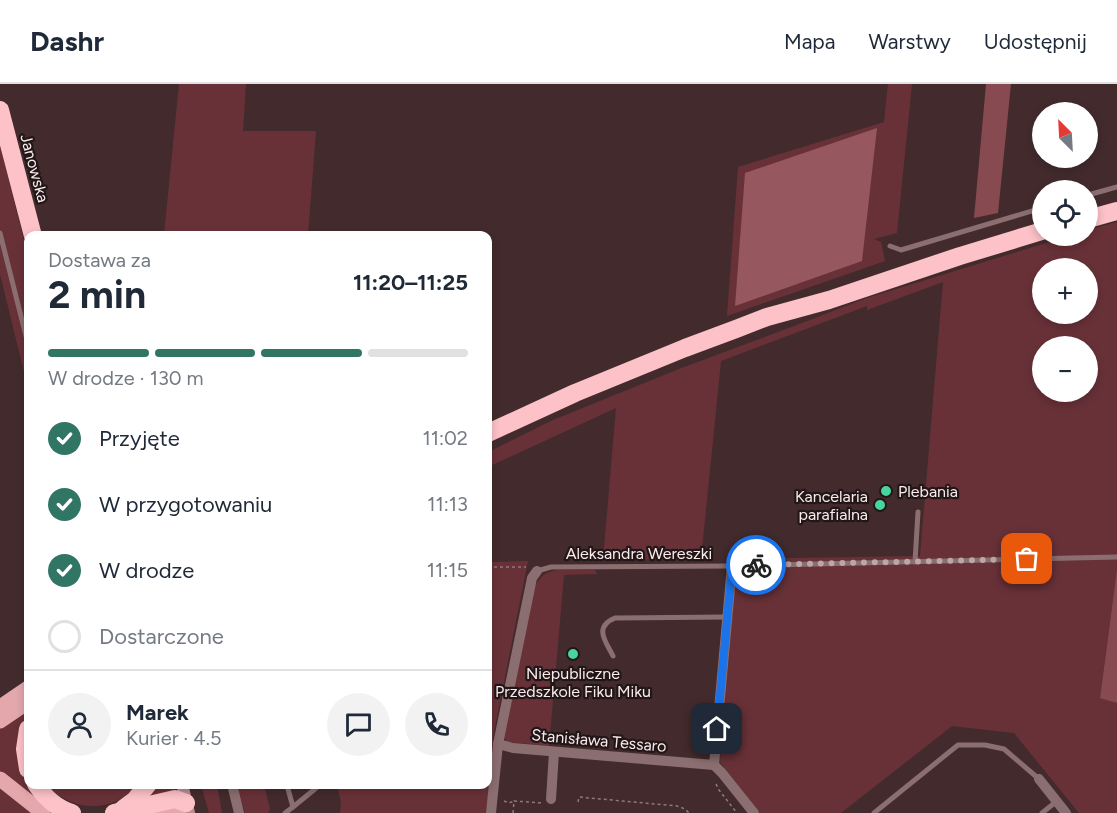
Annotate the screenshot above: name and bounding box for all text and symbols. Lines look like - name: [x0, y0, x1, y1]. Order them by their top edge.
- text: Dashr: [30, 24, 104, 58]
- text: Mapa: [784, 29, 835, 54]
- text: Warstwy: [868, 29, 951, 54]
- text: Udostępnij: [984, 29, 1087, 54]
- north arrow: [1032, 102, 1098, 168]
- map controls: [1032, 102, 1098, 402]
- street label: Janowska: [16, 132, 53, 204]
- button: locate: [1032, 180, 1098, 246]
- text: Dostawa za: [48, 248, 151, 272]
- button: +: [1032, 258, 1098, 324]
- text: 11:20–11:25: [353, 269, 468, 296]
- text: 2 min: [48, 271, 146, 318]
- button: −: [1032, 336, 1098, 402]
- text: W drodze · 130 m: [48, 366, 204, 390]
- icon: check: [48, 422, 81, 455]
- text: Przyjęte: [99, 425, 180, 452]
- text: 11:02: [422, 426, 468, 450]
- place label: Plebania: [898, 482, 958, 501]
- marker: Plebania: [879, 484, 893, 498]
- place label: Kancelaria parafialna: [795, 487, 868, 524]
- icon: check: [48, 488, 81, 521]
- text: W przygotowaniu: [99, 491, 272, 518]
- text: 11:13: [427, 492, 468, 516]
- marker: Kancelaria parafialna: [873, 498, 887, 512]
- pin: [1001, 533, 1052, 584]
- courier: [726, 535, 786, 595]
- icon: bag: [1010, 542, 1043, 575]
- street label: Aleksandra Wereszki: [566, 544, 712, 563]
- icon: bike: [740, 549, 773, 582]
- icon: check: [48, 554, 81, 587]
- text: W drodze: [99, 557, 194, 584]
- text: 11:15: [427, 558, 468, 582]
- text: Dostarczone: [99, 623, 224, 650]
- marker: Niepubliczne Przedszkole Fiku Miku: [566, 647, 580, 661]
- place label: Niepubliczne Przedszkole Fiku Miku: [495, 664, 651, 701]
- button: person: [48, 693, 111, 756]
- button: chat: [327, 693, 390, 756]
- button: phone: [405, 693, 468, 756]
- text: Marek: [126, 699, 189, 726]
- pin: [691, 703, 742, 754]
- icon: home: [700, 712, 733, 745]
- street label: Stanisława Tessaro: [531, 725, 667, 756]
- text: Kurier · 4.5: [126, 726, 221, 750]

